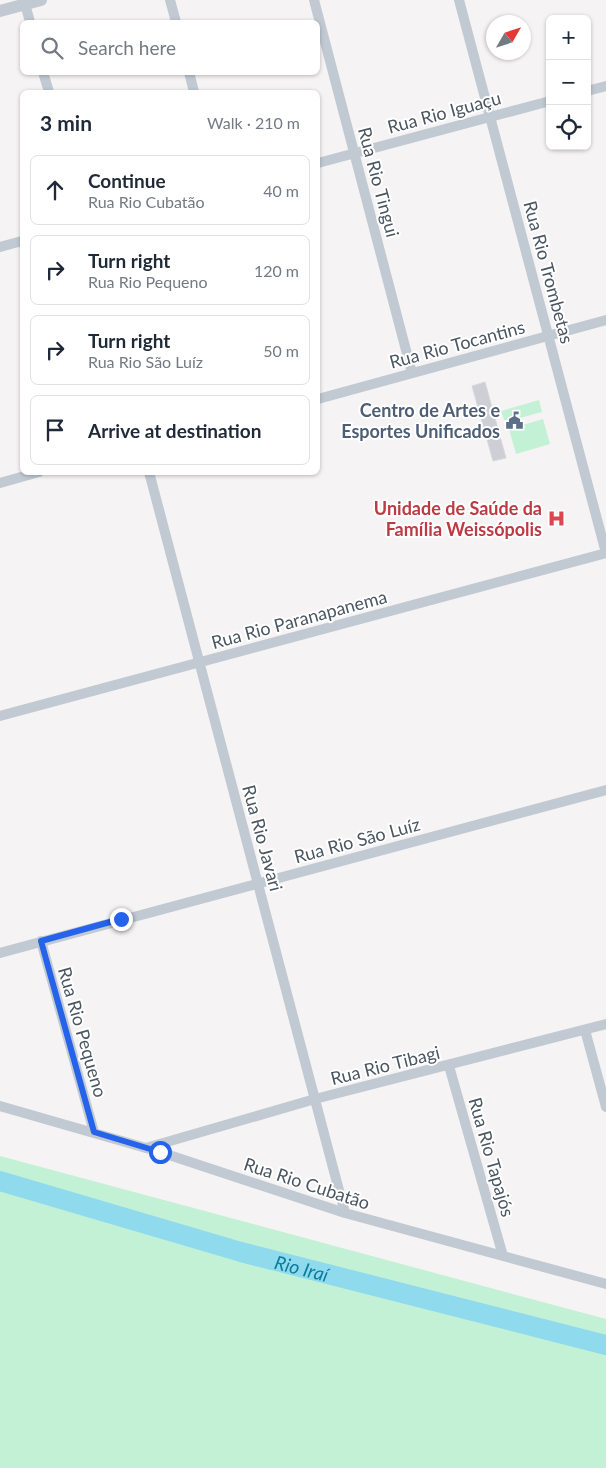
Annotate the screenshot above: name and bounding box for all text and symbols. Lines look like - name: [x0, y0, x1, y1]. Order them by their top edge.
- north arrow: [486, 15, 531, 60]
- map controls: [546, 15, 591, 150]
- button: +: [546, 15, 591, 60]
- search box: [20, 20, 320, 75]
- icon: search: [38, 34, 66, 62]
- text: Search here: [78, 36, 176, 59]
- button: −: [546, 60, 591, 105]
- street label: Rua Rio Iguaçu: [385, 86, 503, 138]
- button: locate: [546, 105, 591, 150]
- text: 3 min: [40, 110, 92, 135]
- text: Walk · 210 m: [207, 113, 300, 132]
- street label: Rua Rio Tingui: [354, 125, 404, 239]
- text: Continue: [88, 169, 166, 192]
- icon: ahead: [41, 176, 69, 204]
- text: 40 m: [263, 181, 299, 200]
- text: Rua Rio Cubatão: [88, 192, 205, 211]
- street label: Rua Rio Trombetas: [519, 198, 579, 346]
- text: Turn right: [88, 249, 170, 272]
- icon: right: [41, 256, 69, 284]
- text: 120 m: [254, 261, 299, 280]
- text: Rua Rio Pequeno: [88, 272, 208, 291]
- street label: Rua Rio Tocantins: [387, 315, 527, 373]
- text: Turn right: [88, 329, 170, 352]
- icon: right: [41, 336, 69, 364]
- text: 50 m: [263, 341, 299, 360]
- text: Rua Rio São Luíz: [88, 352, 203, 371]
- place label: Centro de Artes e Esportes Unificados: [341, 399, 500, 442]
- public building icon: Centro de Artes e Esportes Unificados: [504, 410, 524, 430]
- icon: arrive: [41, 416, 69, 444]
- text: Arrive at destination: [88, 419, 261, 442]
- place label: Unidade de Saúde da Família Weissópolis: [374, 497, 542, 540]
- hospital icon: Unidade de Saúde da Família Weissópolis: [546, 508, 566, 528]
- street label: Rua Rio Paranapanema: [209, 585, 389, 653]
- street label: Rua Rio Javari: [238, 782, 288, 894]
- street label: Rua Rio São Luíz: [292, 813, 422, 867]
- route end: [110, 908, 133, 931]
- street label: Rua Rio Pequeno: [54, 964, 112, 1100]
- street label: Rua Rio Tibagi: [328, 1041, 442, 1089]
- street label: Rua Rio Tapajós: [464, 1095, 520, 1219]
- route start: [149, 1141, 172, 1164]
- street label: Rua Rio Cubatão: [241, 1152, 373, 1214]
- water label: Rio Iraí: [272, 1250, 333, 1286]

